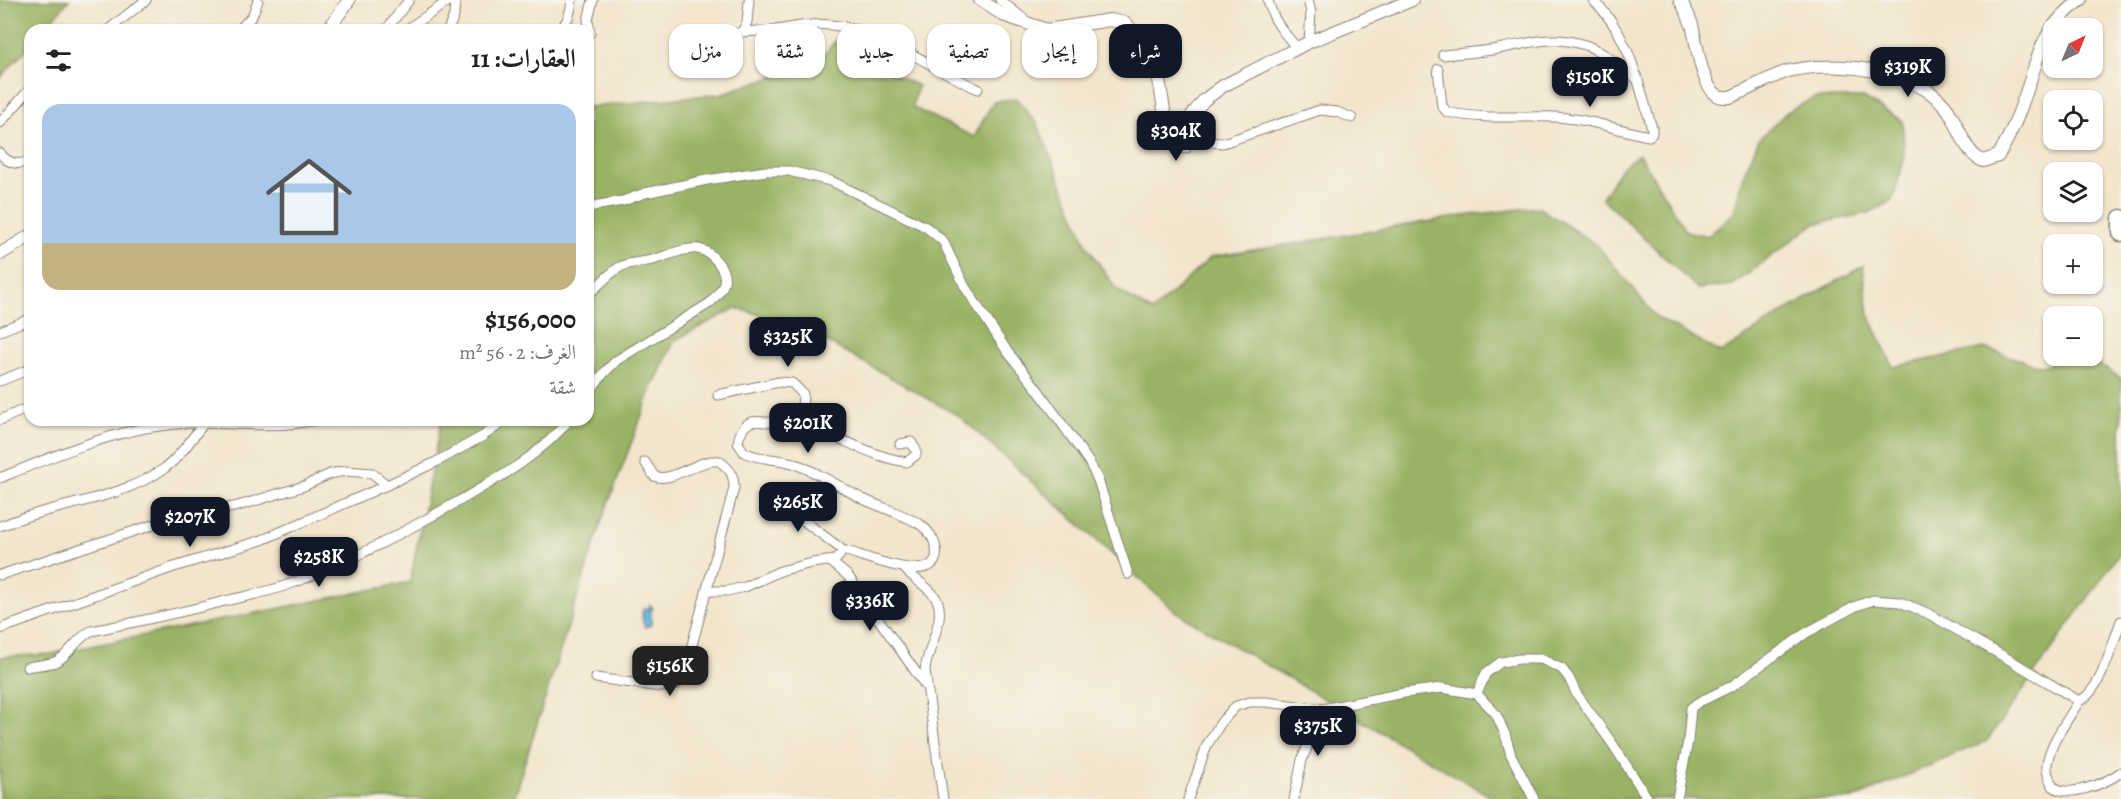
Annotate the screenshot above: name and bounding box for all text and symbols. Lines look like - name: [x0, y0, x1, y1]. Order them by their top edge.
- north arrow: [2043, 18, 2103, 78]
- map controls: [2043, 18, 2103, 366]
- chip: منزل: [669, 24, 743, 78]
- chip: شقة: [755, 24, 825, 78]
- chip: جديد: [837, 24, 915, 78]
- chip: تصفية: [927, 24, 1010, 78]
- chip: إيجار: [1022, 24, 1097, 78]
- chip: شراء: [1109, 24, 1182, 78]
- text: العقارات: 11: [471, 41, 576, 76]
- icon: filters: [42, 44, 75, 77]
- pin: $319K: [1866, 47, 1950, 98]
- text: $319K: [1884, 53, 1932, 80]
- pin: $150K: [1548, 57, 1632, 108]
- text: $150K: [1566, 63, 1614, 90]
- button: locate: [2043, 90, 2103, 150]
- pin: $304K: [1134, 111, 1218, 162]
- text: $304K: [1151, 117, 1201, 144]
- icon: home: [255, 143, 363, 251]
- button: layers: [2043, 162, 2103, 222]
- button: +: [2043, 234, 2103, 294]
- text: $156,000: [485, 302, 576, 337]
- button: −: [2043, 306, 2103, 366]
- pin: $325K: [746, 317, 830, 368]
- text: $325K: [763, 323, 813, 350]
- text: الغرف: 2 · 56 m²: [459, 339, 576, 366]
- text: شقة: [550, 374, 576, 401]
- pin: $201K: [766, 403, 850, 454]
- text: $201K: [783, 409, 833, 436]
- pin: $265K: [756, 482, 840, 533]
- text: $265K: [773, 488, 823, 515]
- pin: $207K: [148, 497, 232, 548]
- text: $207K: [165, 503, 215, 530]
- pin: $258K: [277, 537, 361, 588]
- text: $258K: [294, 543, 344, 570]
- pin: $336K: [828, 581, 912, 632]
- text: $336K: [846, 587, 895, 614]
- pin: $156K: [628, 646, 712, 697]
- text: $156K: [646, 652, 694, 679]
- pin: $375K: [1276, 706, 1360, 757]
- text: $375K: [1294, 712, 1342, 739]

